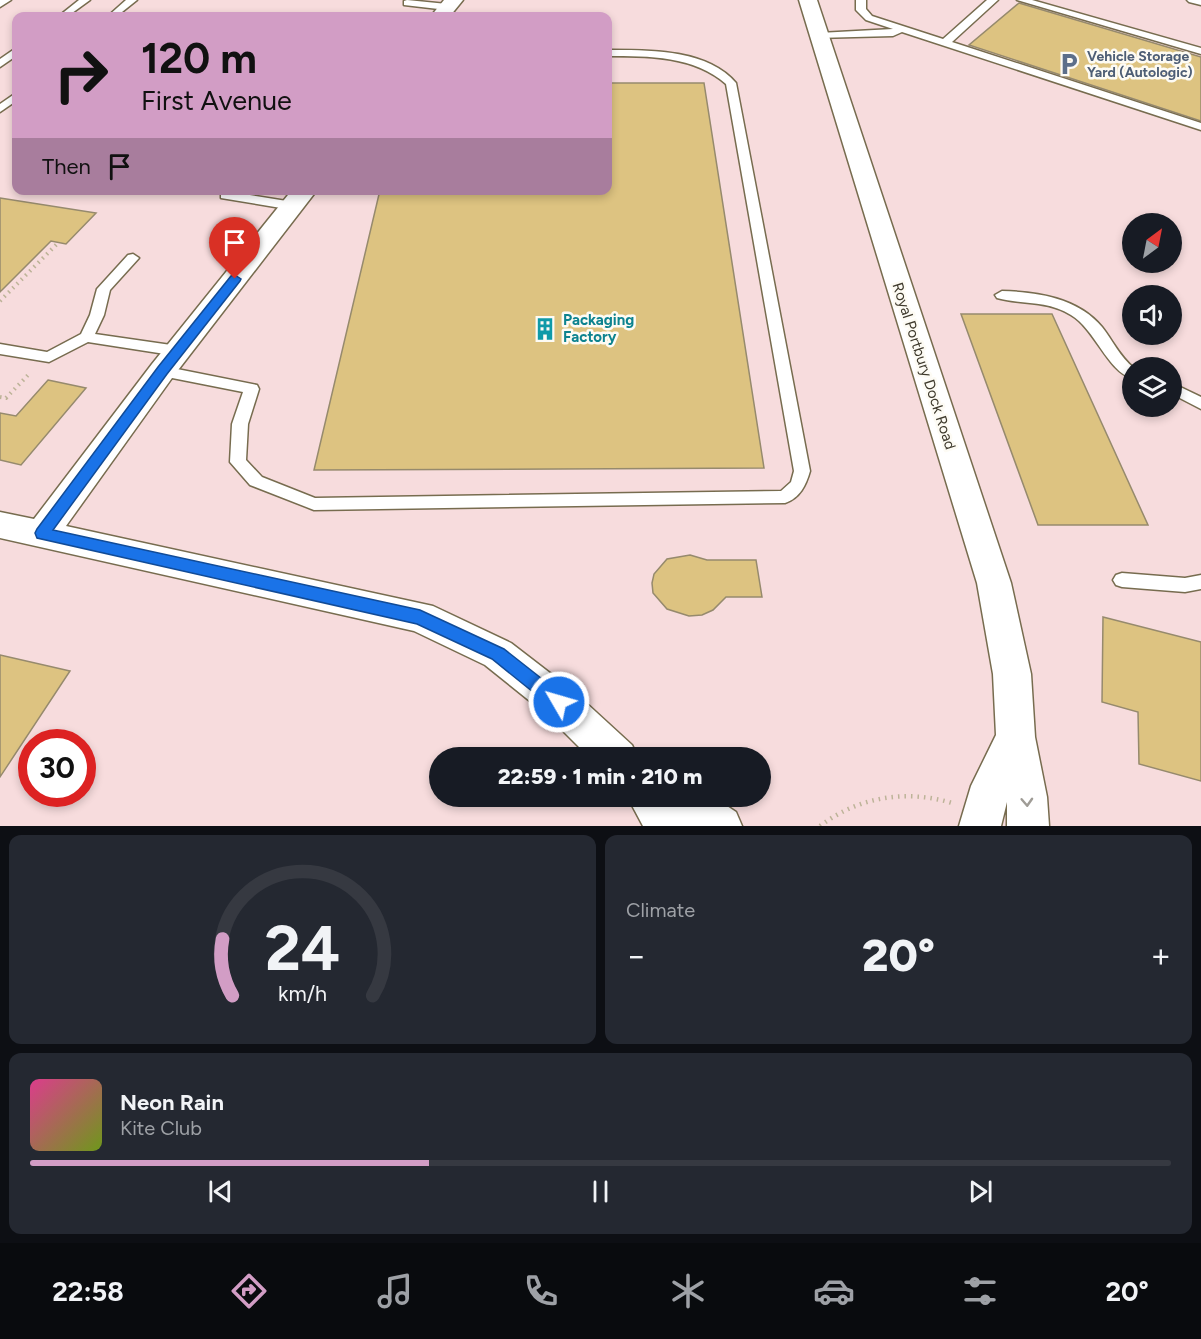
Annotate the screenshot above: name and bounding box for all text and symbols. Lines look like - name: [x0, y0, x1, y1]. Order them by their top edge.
- text: 120 m: [141, 33, 257, 84]
- icon: right: [42, 36, 120, 114]
- place label: Vehicle Storage Yard (Autologic): [1087, 48, 1193, 81]
- parking icon: Vehicle Storage Yard (Autologic): [1056, 51, 1082, 77]
- text: First Avenue: [141, 84, 292, 117]
- icon: arrive: [103, 150, 136, 183]
- text: Then: [42, 153, 91, 180]
- north arrow: [1122, 213, 1182, 273]
- map controls: [1122, 213, 1182, 417]
- pin: [209, 217, 260, 279]
- icon: arrive: [218, 226, 251, 259]
- street label: Royal Portbury Dock Road: [888, 280, 960, 452]
- button: sound: [1122, 285, 1182, 345]
- place label: Packaging Factory: [563, 311, 634, 346]
- building icon: Packaging Factory: [532, 316, 558, 342]
- button: layers: [1122, 357, 1182, 417]
- position arrow: [527, 670, 591, 734]
- speed limit sign: 30: [18, 729, 96, 807]
- text: 22:59 · 1 min · 210 m: [498, 763, 702, 790]
- one-way arrow: [1020, 797, 1033, 806]
- text: Climate: [626, 898, 695, 922]
- text: 24: [265, 911, 340, 986]
- text: 20°: [862, 928, 935, 982]
- text: −: [626, 936, 647, 975]
- text: +: [1150, 936, 1171, 975]
- text: km/h: [278, 982, 327, 1007]
- text: Neon Rain: [120, 1089, 224, 1116]
- text: Kite Club: [120, 1116, 202, 1140]
- icon: previous: [204, 1175, 237, 1208]
- icon: pause: [584, 1175, 617, 1208]
- icon: next: [964, 1175, 997, 1208]
- icon: directions: [228, 1270, 270, 1312]
- icon: music: [374, 1270, 416, 1312]
- icon: phone: [520, 1270, 562, 1312]
- icon: climate: [667, 1270, 709, 1312]
- icon: car: [813, 1270, 855, 1312]
- icon: filters: [959, 1270, 1001, 1312]
- text: 22:58: [52, 1275, 124, 1308]
- text: 20°: [1105, 1275, 1149, 1308]

